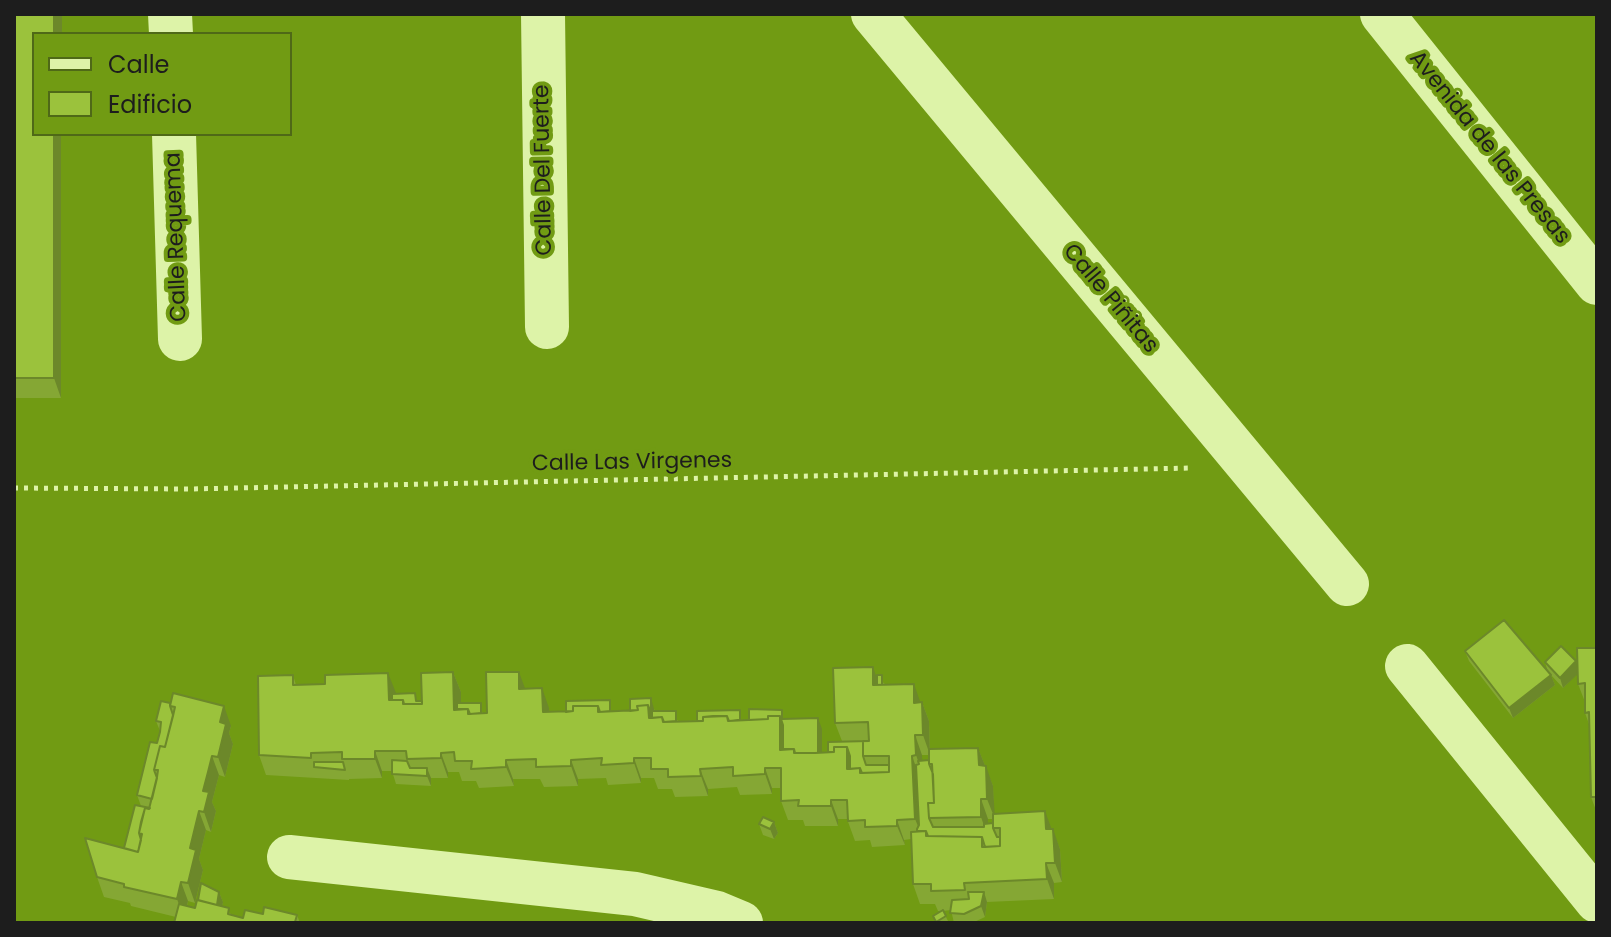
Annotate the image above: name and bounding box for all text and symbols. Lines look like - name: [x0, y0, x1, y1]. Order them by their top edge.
- legend: [32, 32, 292, 136]
- street label: Avenida de las Presas: [1403, 46, 1575, 250]
- text: Calle: [108, 48, 169, 81]
- street label: Calle Del Fuerte: [529, 84, 559, 256]
- text: Edificio: [108, 88, 192, 121]
- street label: Calle Requema: [161, 152, 193, 322]
- street label: Calle Piñitas: [1057, 239, 1163, 359]
- street label: Calle Las Virgenes: [532, 448, 732, 478]

